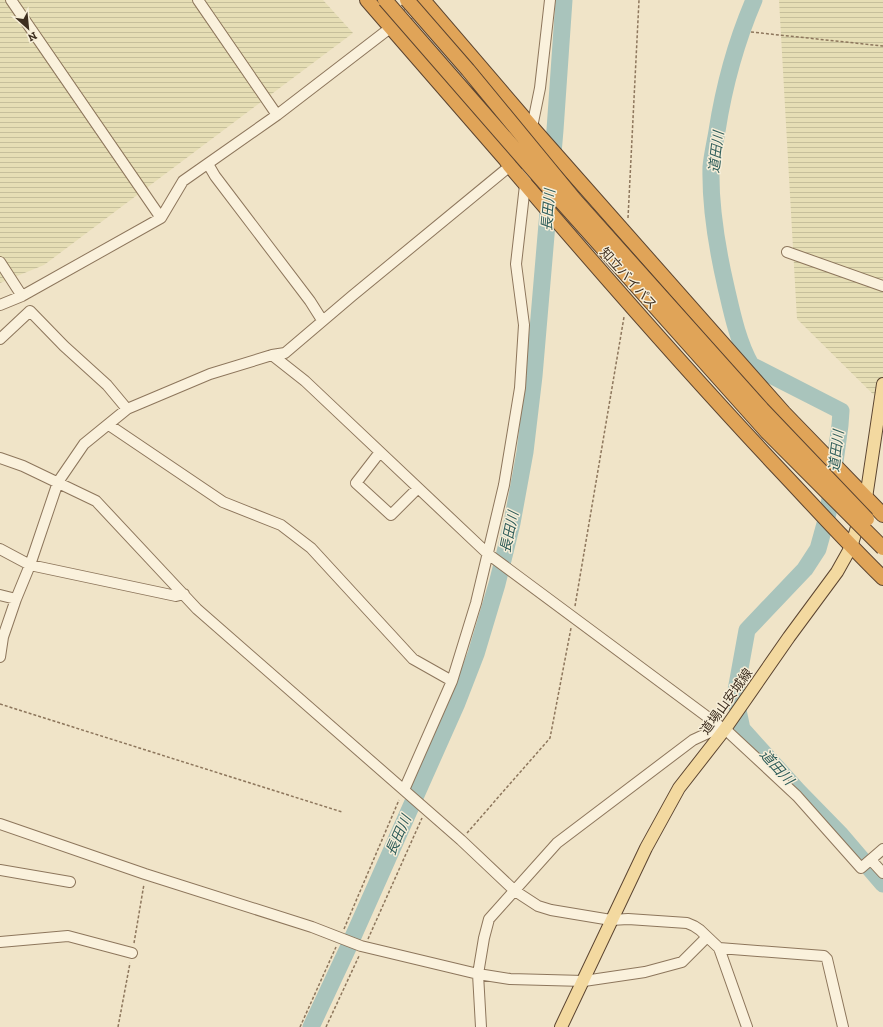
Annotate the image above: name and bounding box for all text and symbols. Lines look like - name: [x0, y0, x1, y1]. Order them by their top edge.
- north arrow: [8, 8, 48, 48]
- text: N: [25, 29, 39, 44]
- water label: 道田川: [706, 128, 728, 174]
- water label: 長田川: [538, 186, 559, 232]
- street label: 知立バイパス: [597, 244, 660, 312]
- water label: 道田川: [826, 427, 848, 473]
- water label: 長田川: [497, 508, 523, 554]
- street label: 道場山安城線: [697, 665, 755, 737]
- water label: 道田川: [756, 746, 798, 790]
- water label: 長田川: [382, 811, 416, 858]

